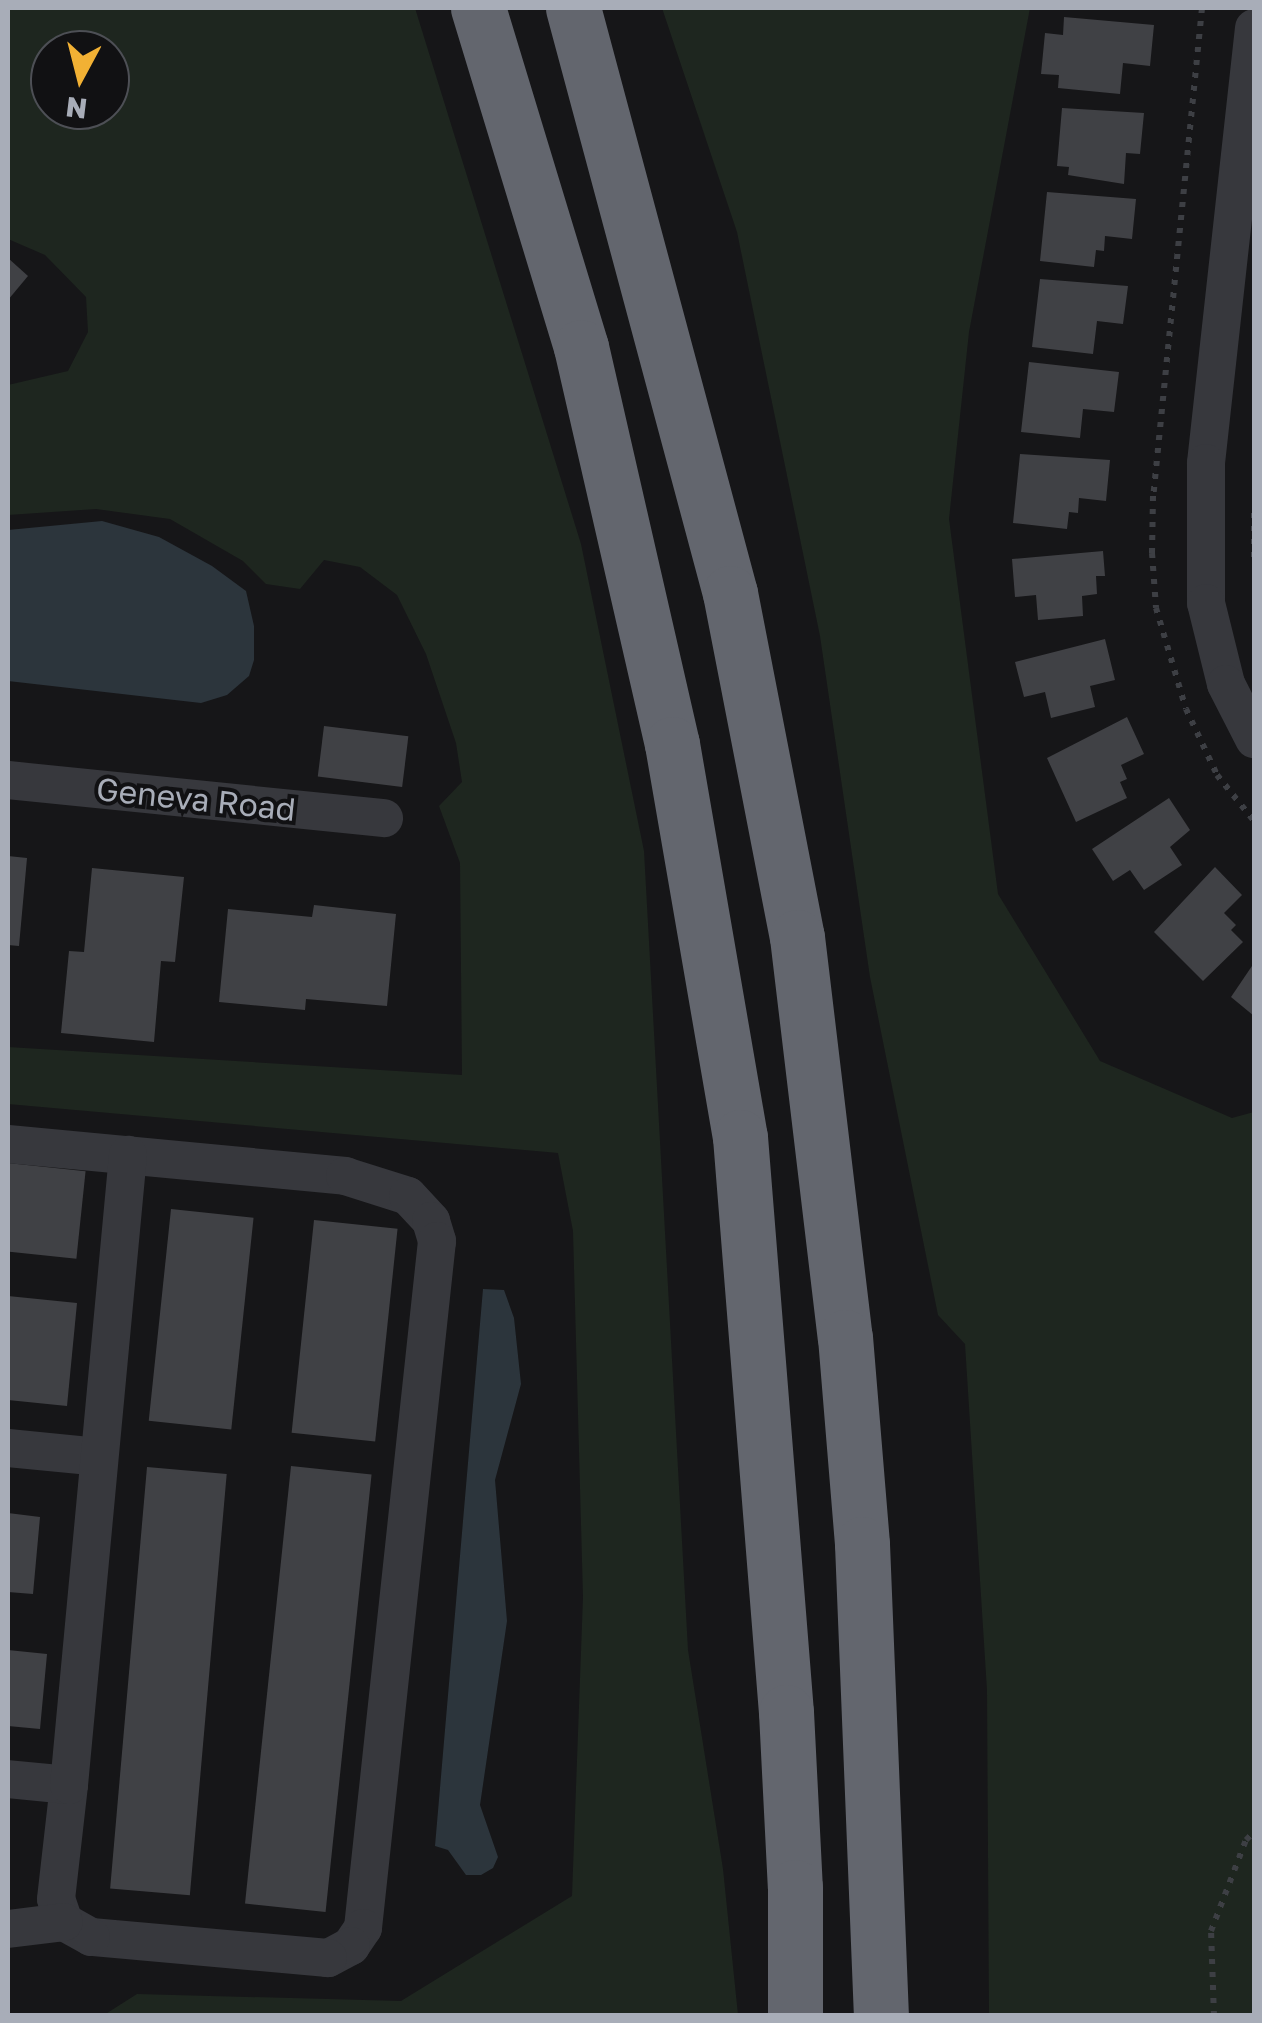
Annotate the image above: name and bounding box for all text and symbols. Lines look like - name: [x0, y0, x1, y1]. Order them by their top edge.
- north arrow: [30, 30, 130, 130]
- text: N: [64, 91, 89, 126]
- street label: Geneva Road: [94, 769, 298, 829]

